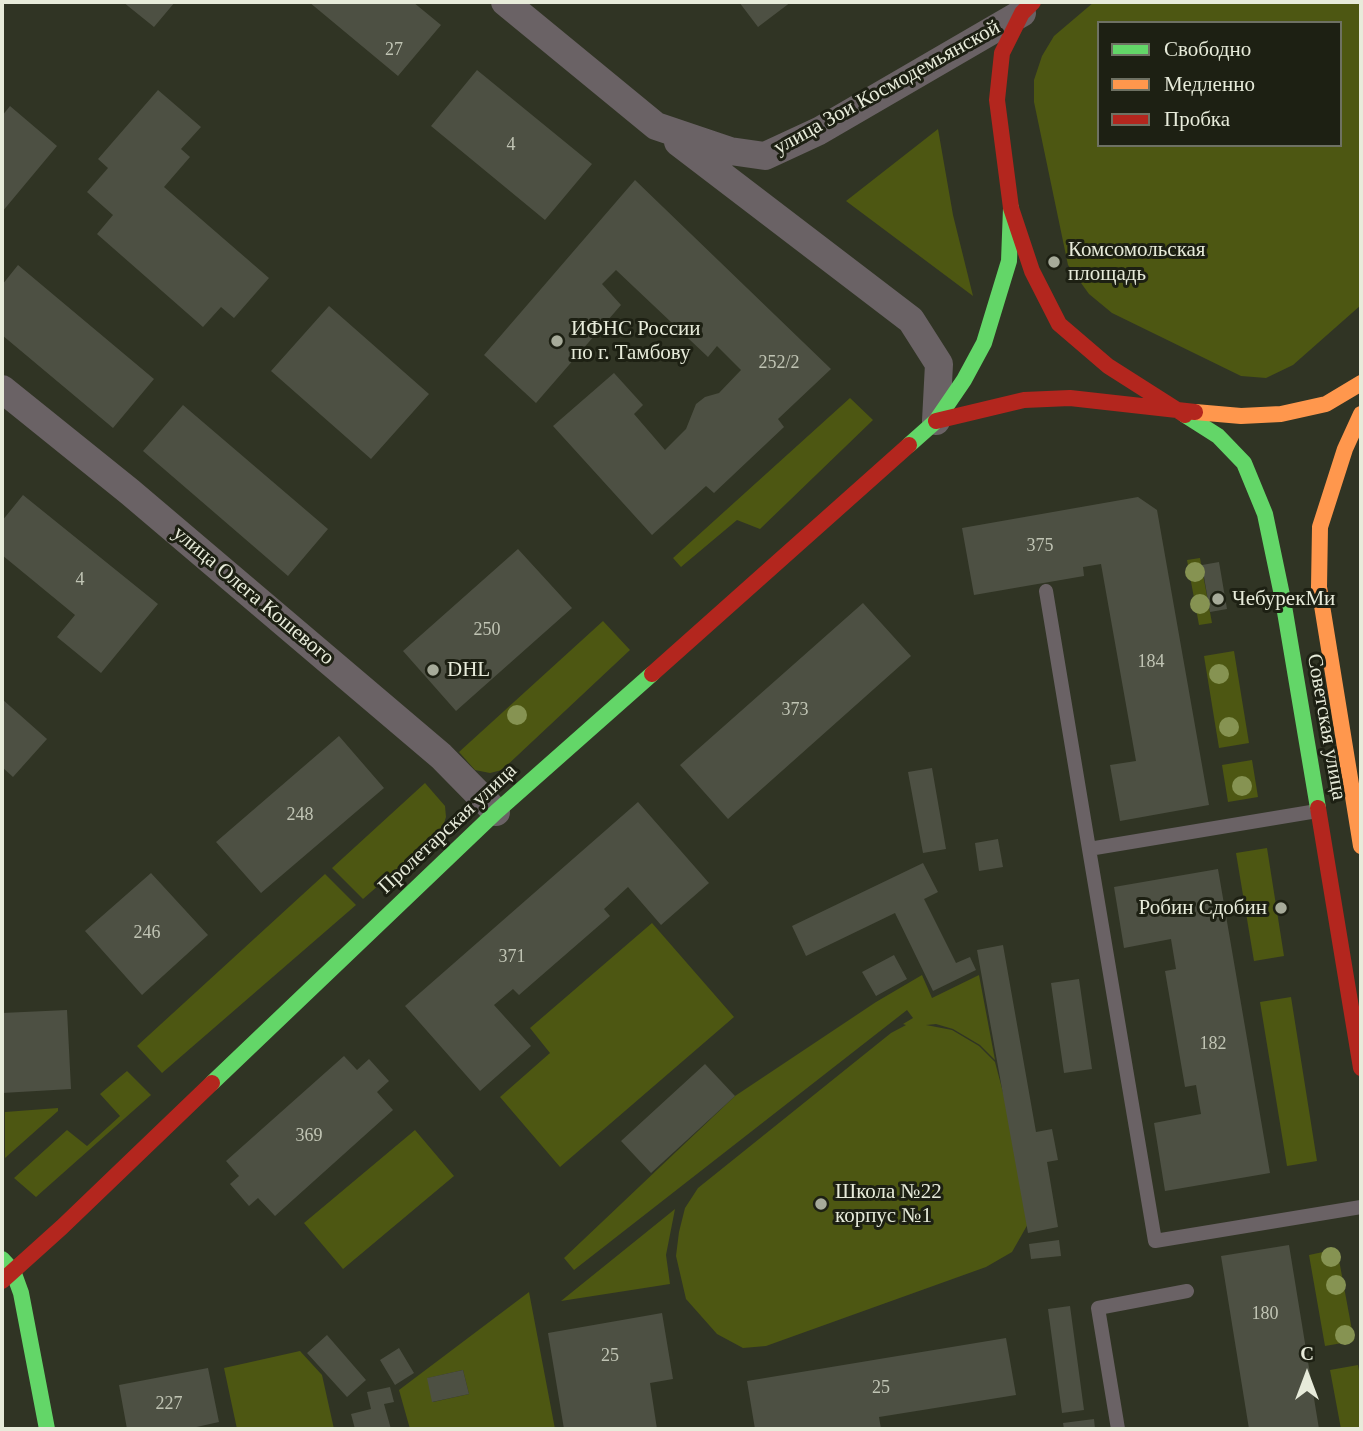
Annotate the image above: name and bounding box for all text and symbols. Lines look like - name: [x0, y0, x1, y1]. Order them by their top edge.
- street label: улица Зои Космодемьянской: [769, 15, 1005, 161]
- legend: [1097, 21, 1342, 147]
- text: Свободно: [1164, 37, 1251, 61]
- house number: 27: [385, 39, 403, 61]
- text: Медленно: [1164, 72, 1255, 96]
- text: Пробка: [1164, 107, 1230, 131]
- house number: 4: [506, 134, 516, 156]
- place label: Комсомольская площадь: [1068, 237, 1206, 287]
- marker: Комсомольская площадь: [1046, 254, 1062, 270]
- place label: ИФНС России по г. Тамбову: [571, 316, 700, 366]
- marker: ИФНС России по г. Тамбову: [549, 333, 565, 349]
- house number: 252/2: [758, 352, 800, 374]
- street label: улица Олега Кошевого: [167, 521, 339, 671]
- house number: 375: [1027, 535, 1054, 557]
- house number: 4: [76, 569, 84, 591]
- place label: ЧебурекМи: [1232, 586, 1335, 612]
- marker: ЧебурекМи: [1210, 591, 1226, 607]
- house number: 250: [474, 619, 500, 641]
- house number: 184: [1138, 651, 1164, 673]
- street label: Советская улица: [1301, 652, 1351, 802]
- place label: DHL: [447, 657, 490, 683]
- marker: DHL: [425, 662, 441, 678]
- house number: 373: [782, 699, 808, 721]
- street label: Пролетарская улица: [373, 758, 523, 900]
- house number: 248: [286, 804, 314, 826]
- place label: Робин Сдобин: [1139, 895, 1267, 921]
- marker: Робин Сдобин: [1273, 900, 1289, 916]
- house number: 246: [134, 922, 160, 944]
- house number: 371: [498, 946, 526, 968]
- house number: 182: [1200, 1033, 1226, 1055]
- house number: 369: [296, 1125, 323, 1147]
- place label: Школа №22 корпус №1: [835, 1179, 942, 1229]
- marker: Школа №22 корпус №1: [813, 1196, 829, 1212]
- house number: 180: [1252, 1303, 1278, 1325]
- north arrow: [1272, 1340, 1342, 1410]
- text: С: [1300, 1343, 1314, 1364]
- house number: 25: [601, 1345, 619, 1367]
- house number: 25: [872, 1377, 890, 1399]
- house number: 227: [156, 1393, 182, 1415]

